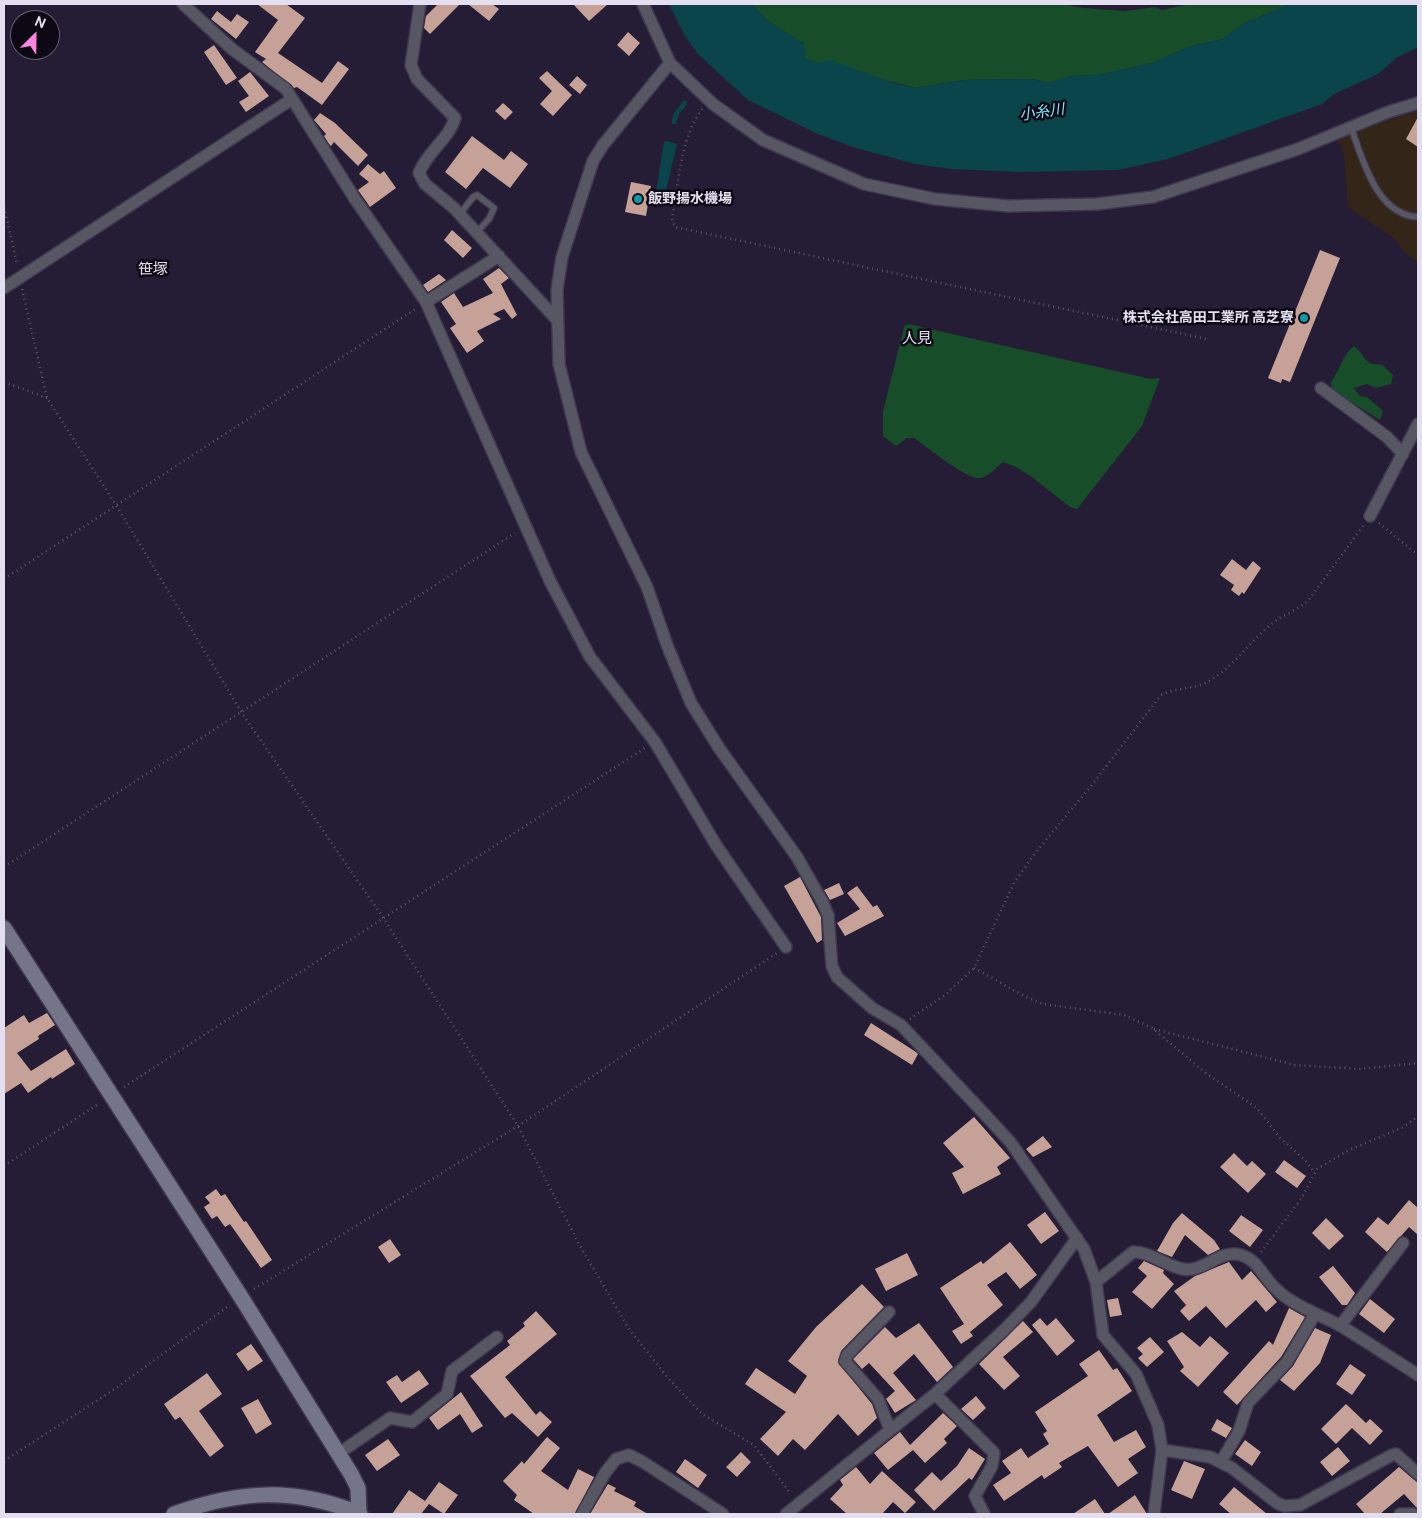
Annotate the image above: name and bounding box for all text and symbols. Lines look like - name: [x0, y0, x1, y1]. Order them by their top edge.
- north arrow: [10, 10, 60, 60]
- text: N: [32, 12, 49, 32]
- water label: 小糸川: [1018, 101, 1066, 125]
- place label: 飯野揚水機場: [648, 191, 732, 207]
- marker: 飯野揚水機場: [632, 193, 644, 205]
- district label: 笹塚: [138, 261, 168, 279]
- place label: 株式会社高田工業所 高芝寮: [1123, 310, 1294, 326]
- marker: 株式会社高田工業所 高芝寮: [1298, 312, 1310, 324]
- district label: 人見: [902, 330, 932, 348]

